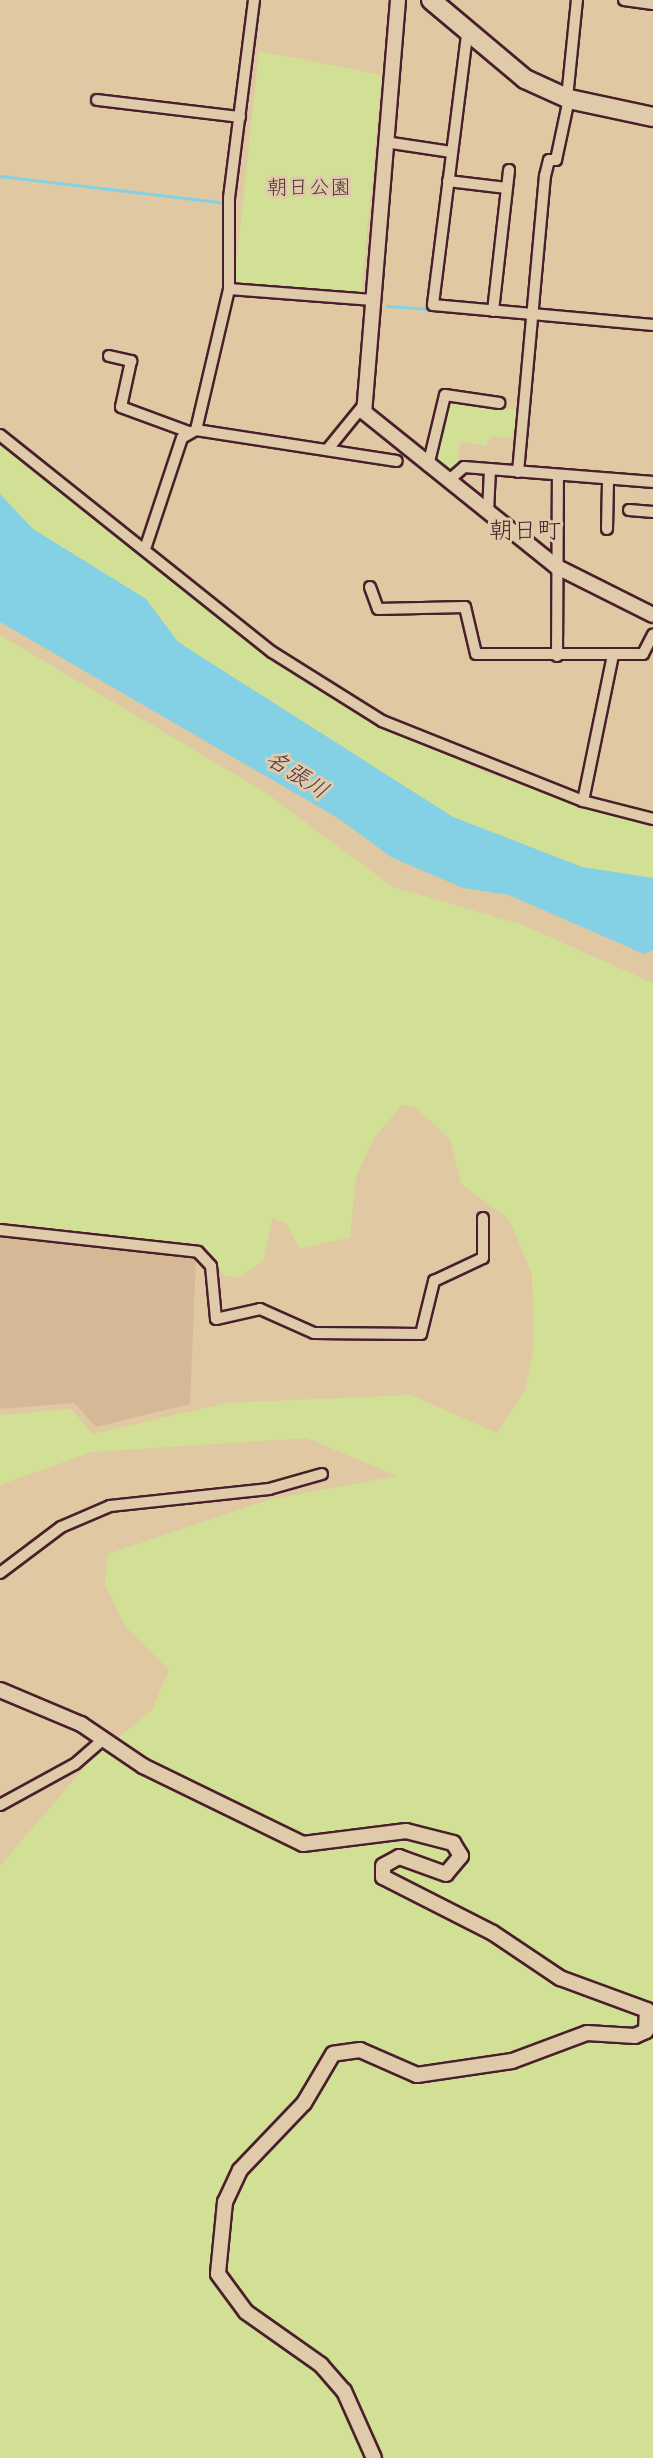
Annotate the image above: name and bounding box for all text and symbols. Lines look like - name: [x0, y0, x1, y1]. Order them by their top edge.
- park label: 朝日公園: [267, 175, 351, 201]
- district label: 朝日町: [489, 517, 561, 545]
- water label: 名張川: [261, 745, 333, 805]

